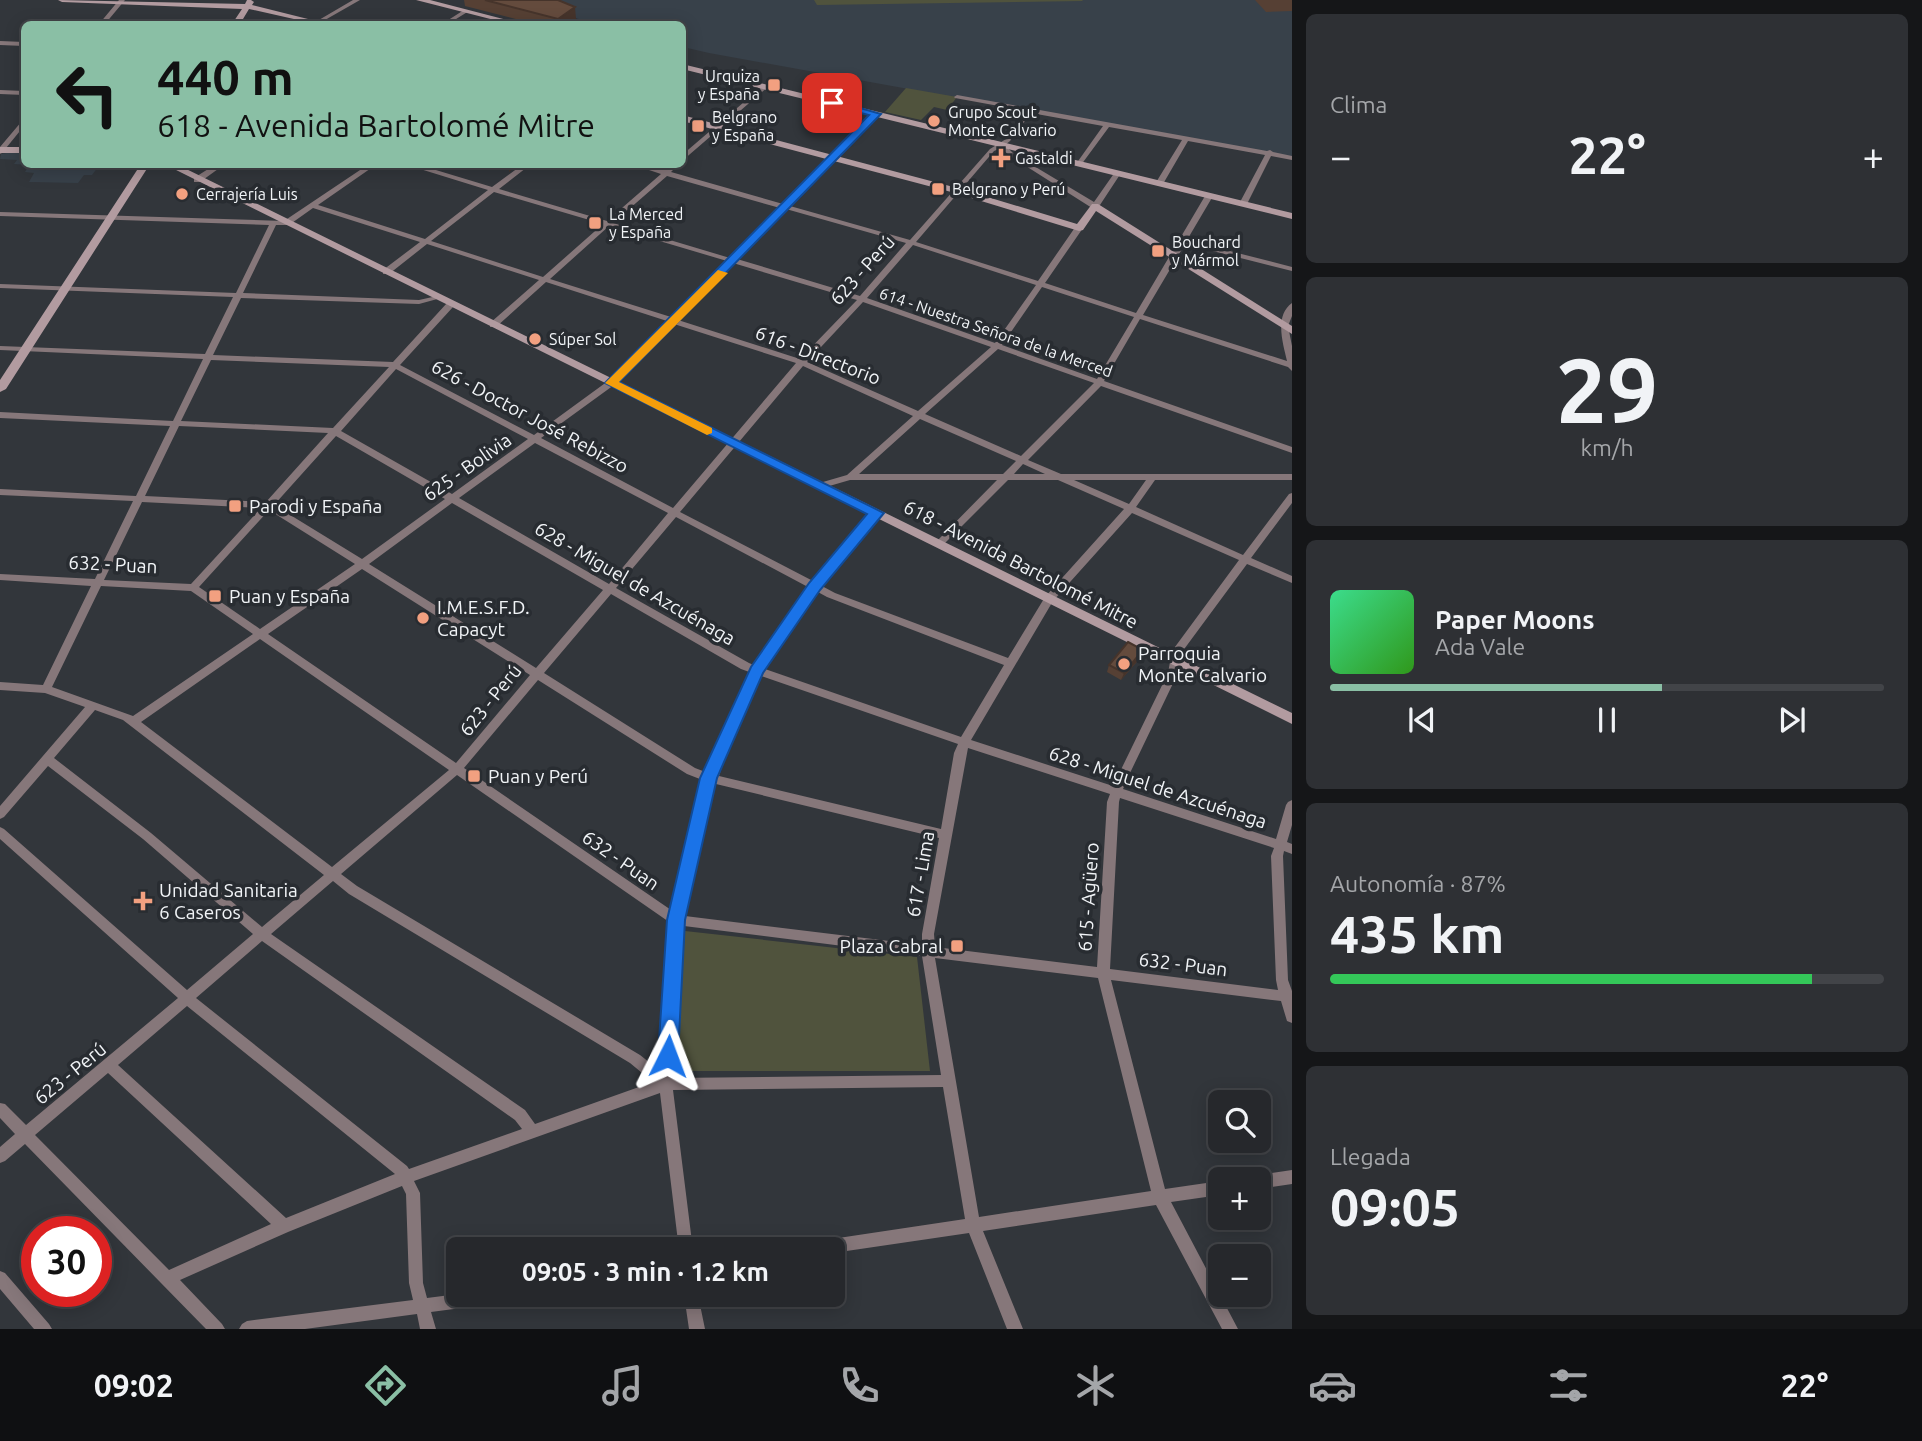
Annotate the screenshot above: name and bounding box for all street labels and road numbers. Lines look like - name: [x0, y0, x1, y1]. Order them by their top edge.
- street label: 623 - Perú: [825, 231, 899, 309]
- street label: 614 - Nuestra Señora de la Merced: [877, 284, 1115, 380]
- street label: 616 - Directorio: [752, 321, 884, 389]
- street label: 626 - Doctor José Rebizzo: [428, 355, 632, 477]
- street label: 625 - Bolivia: [419, 429, 515, 505]
- street label: 618 - Avenida Bartolomé Mitre: [900, 495, 1142, 633]
- street label: 628 - Miguel de Azcuénaga: [531, 517, 739, 649]
- street label: 632 - Puan: [68, 551, 158, 577]
- street label: 623 - Perú: [454, 660, 526, 740]
- street label: 628 - Miguel de Azcuénaga: [1046, 741, 1270, 833]
- street label: 632 - Puan: [578, 825, 664, 895]
- street label: 617 - Lima: [902, 829, 938, 919]
- street label: 615 - Agüero: [1073, 842, 1103, 952]
- street label: 632 - Puan: [1137, 948, 1229, 980]
- street label: 623 - Perú: [30, 1037, 110, 1109]

